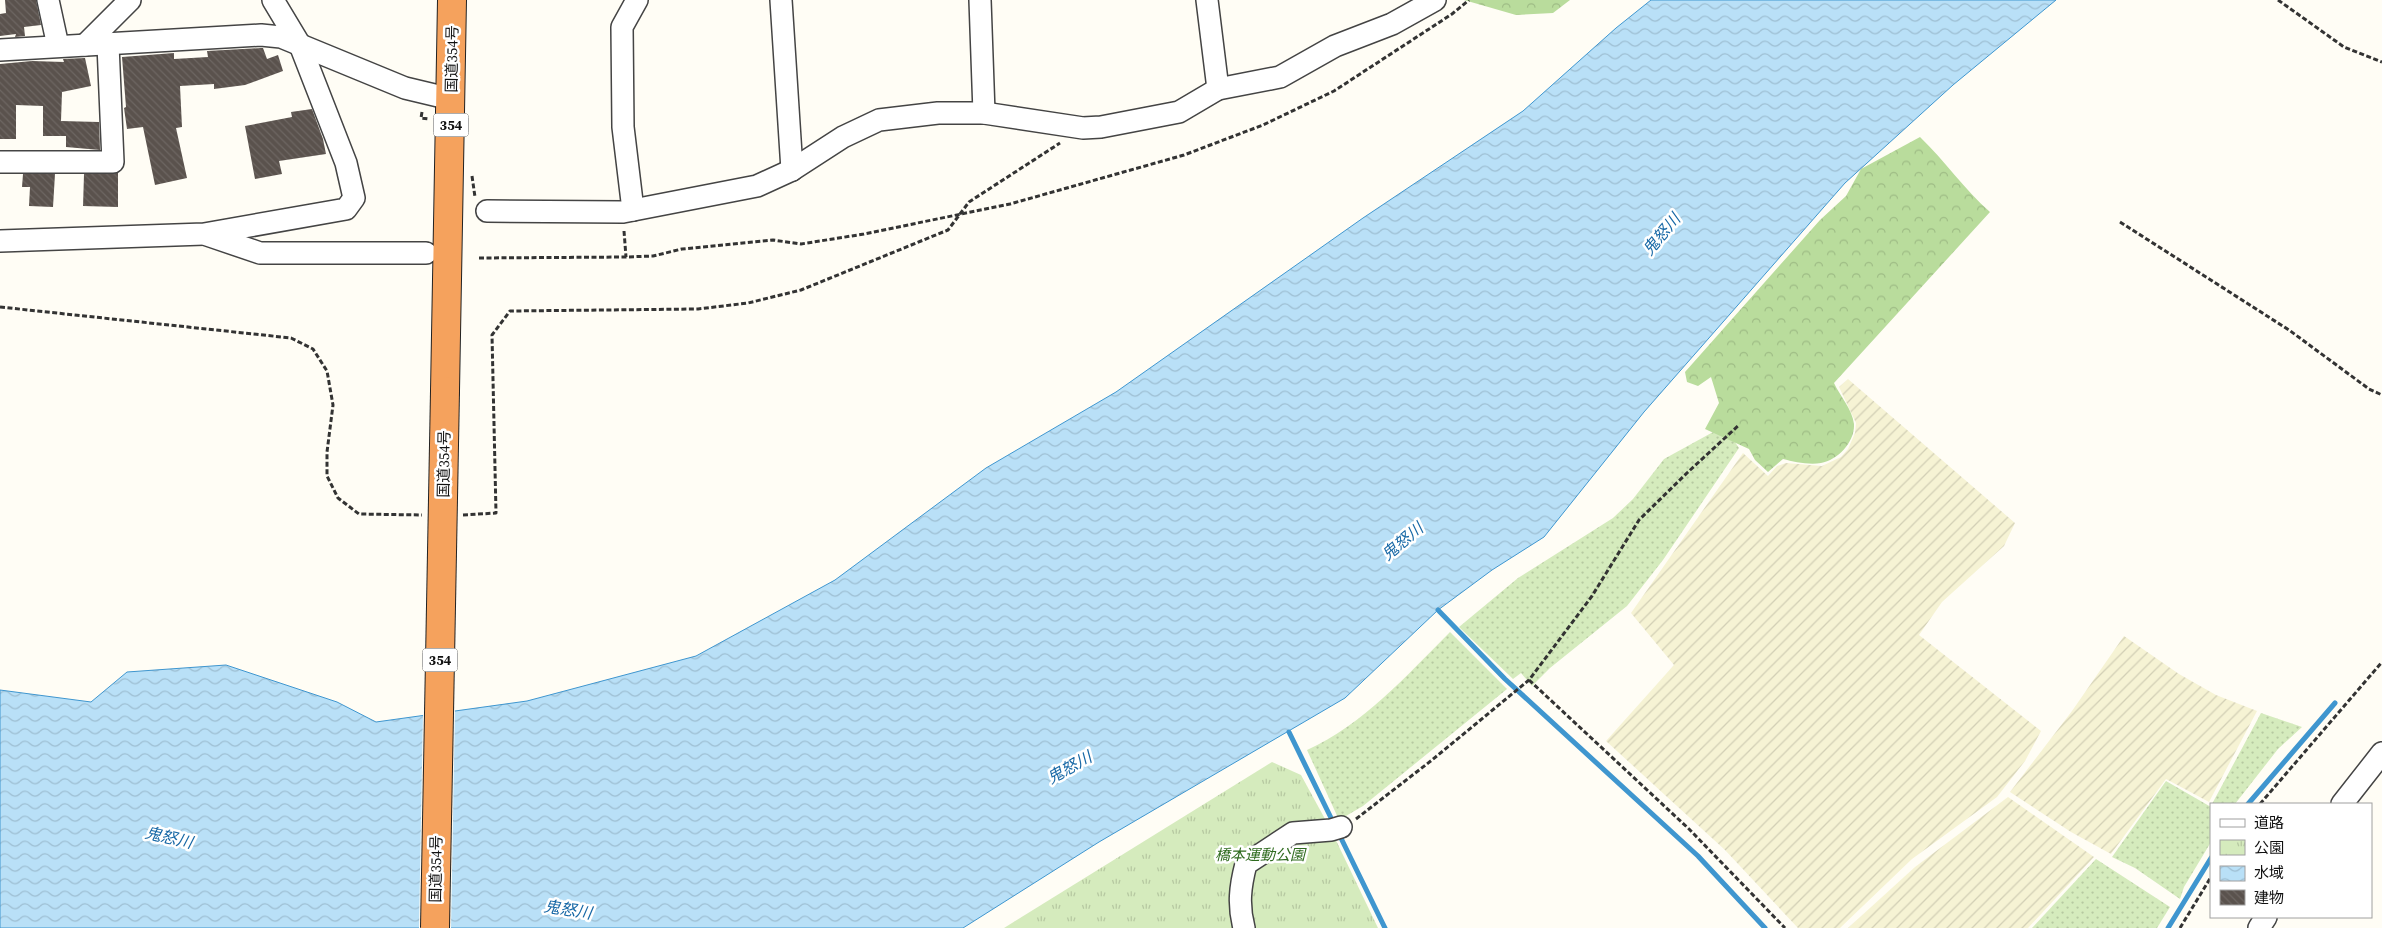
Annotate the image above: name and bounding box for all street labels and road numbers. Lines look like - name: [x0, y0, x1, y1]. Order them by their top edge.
- street label: 国道354号: [440, 25, 463, 93]
- road number: 354: [434, 114, 468, 136]
- street label: 国道354号: [432, 430, 455, 498]
- road number: 354: [422, 648, 458, 672]
- street label: 国道354号: [424, 835, 447, 903]

